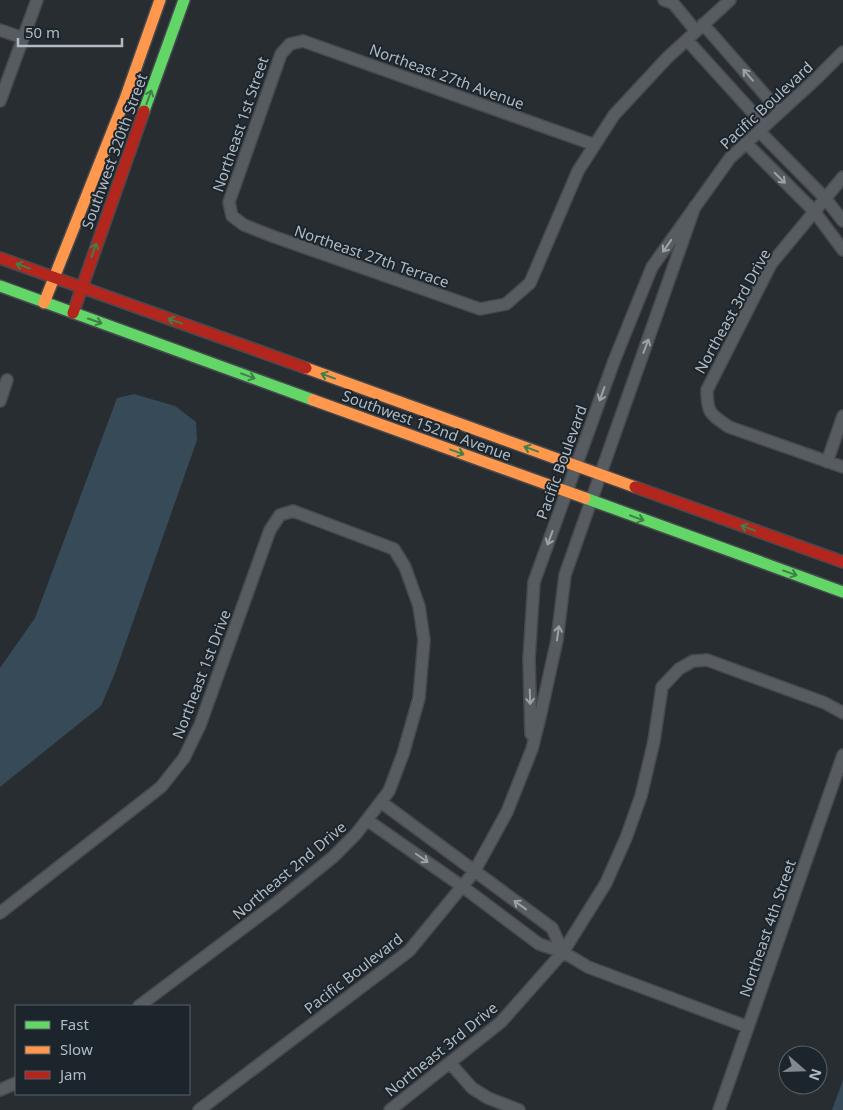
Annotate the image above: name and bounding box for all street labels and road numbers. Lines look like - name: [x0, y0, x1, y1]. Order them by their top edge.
- street label: Northeast 27th Avenue: [367, 39, 527, 113]
- street label: Northeast 1st Street: [207, 53, 273, 194]
- street label: Pacific Boulevard: [715, 57, 817, 153]
- street label: Southwest 320th Street: [77, 70, 152, 232]
- street label: Northeast 27th Terrace: [292, 220, 452, 292]
- street label: Northeast 3rd Drive: [689, 245, 775, 377]
- street label: Southwest 152nd Avenue: [340, 385, 514, 465]
- street label: Pacific Boulevard: [531, 402, 591, 522]
- street label: Northeast 1st Drive: [167, 607, 235, 741]
- street label: Northeast 2nd Drive: [228, 816, 350, 924]
- street label: Northeast 4th Street: [734, 856, 800, 999]
- street label: Pacific Boulevard: [300, 928, 406, 1018]
- street label: Northeast 3rd Drive: [381, 997, 501, 1101]

